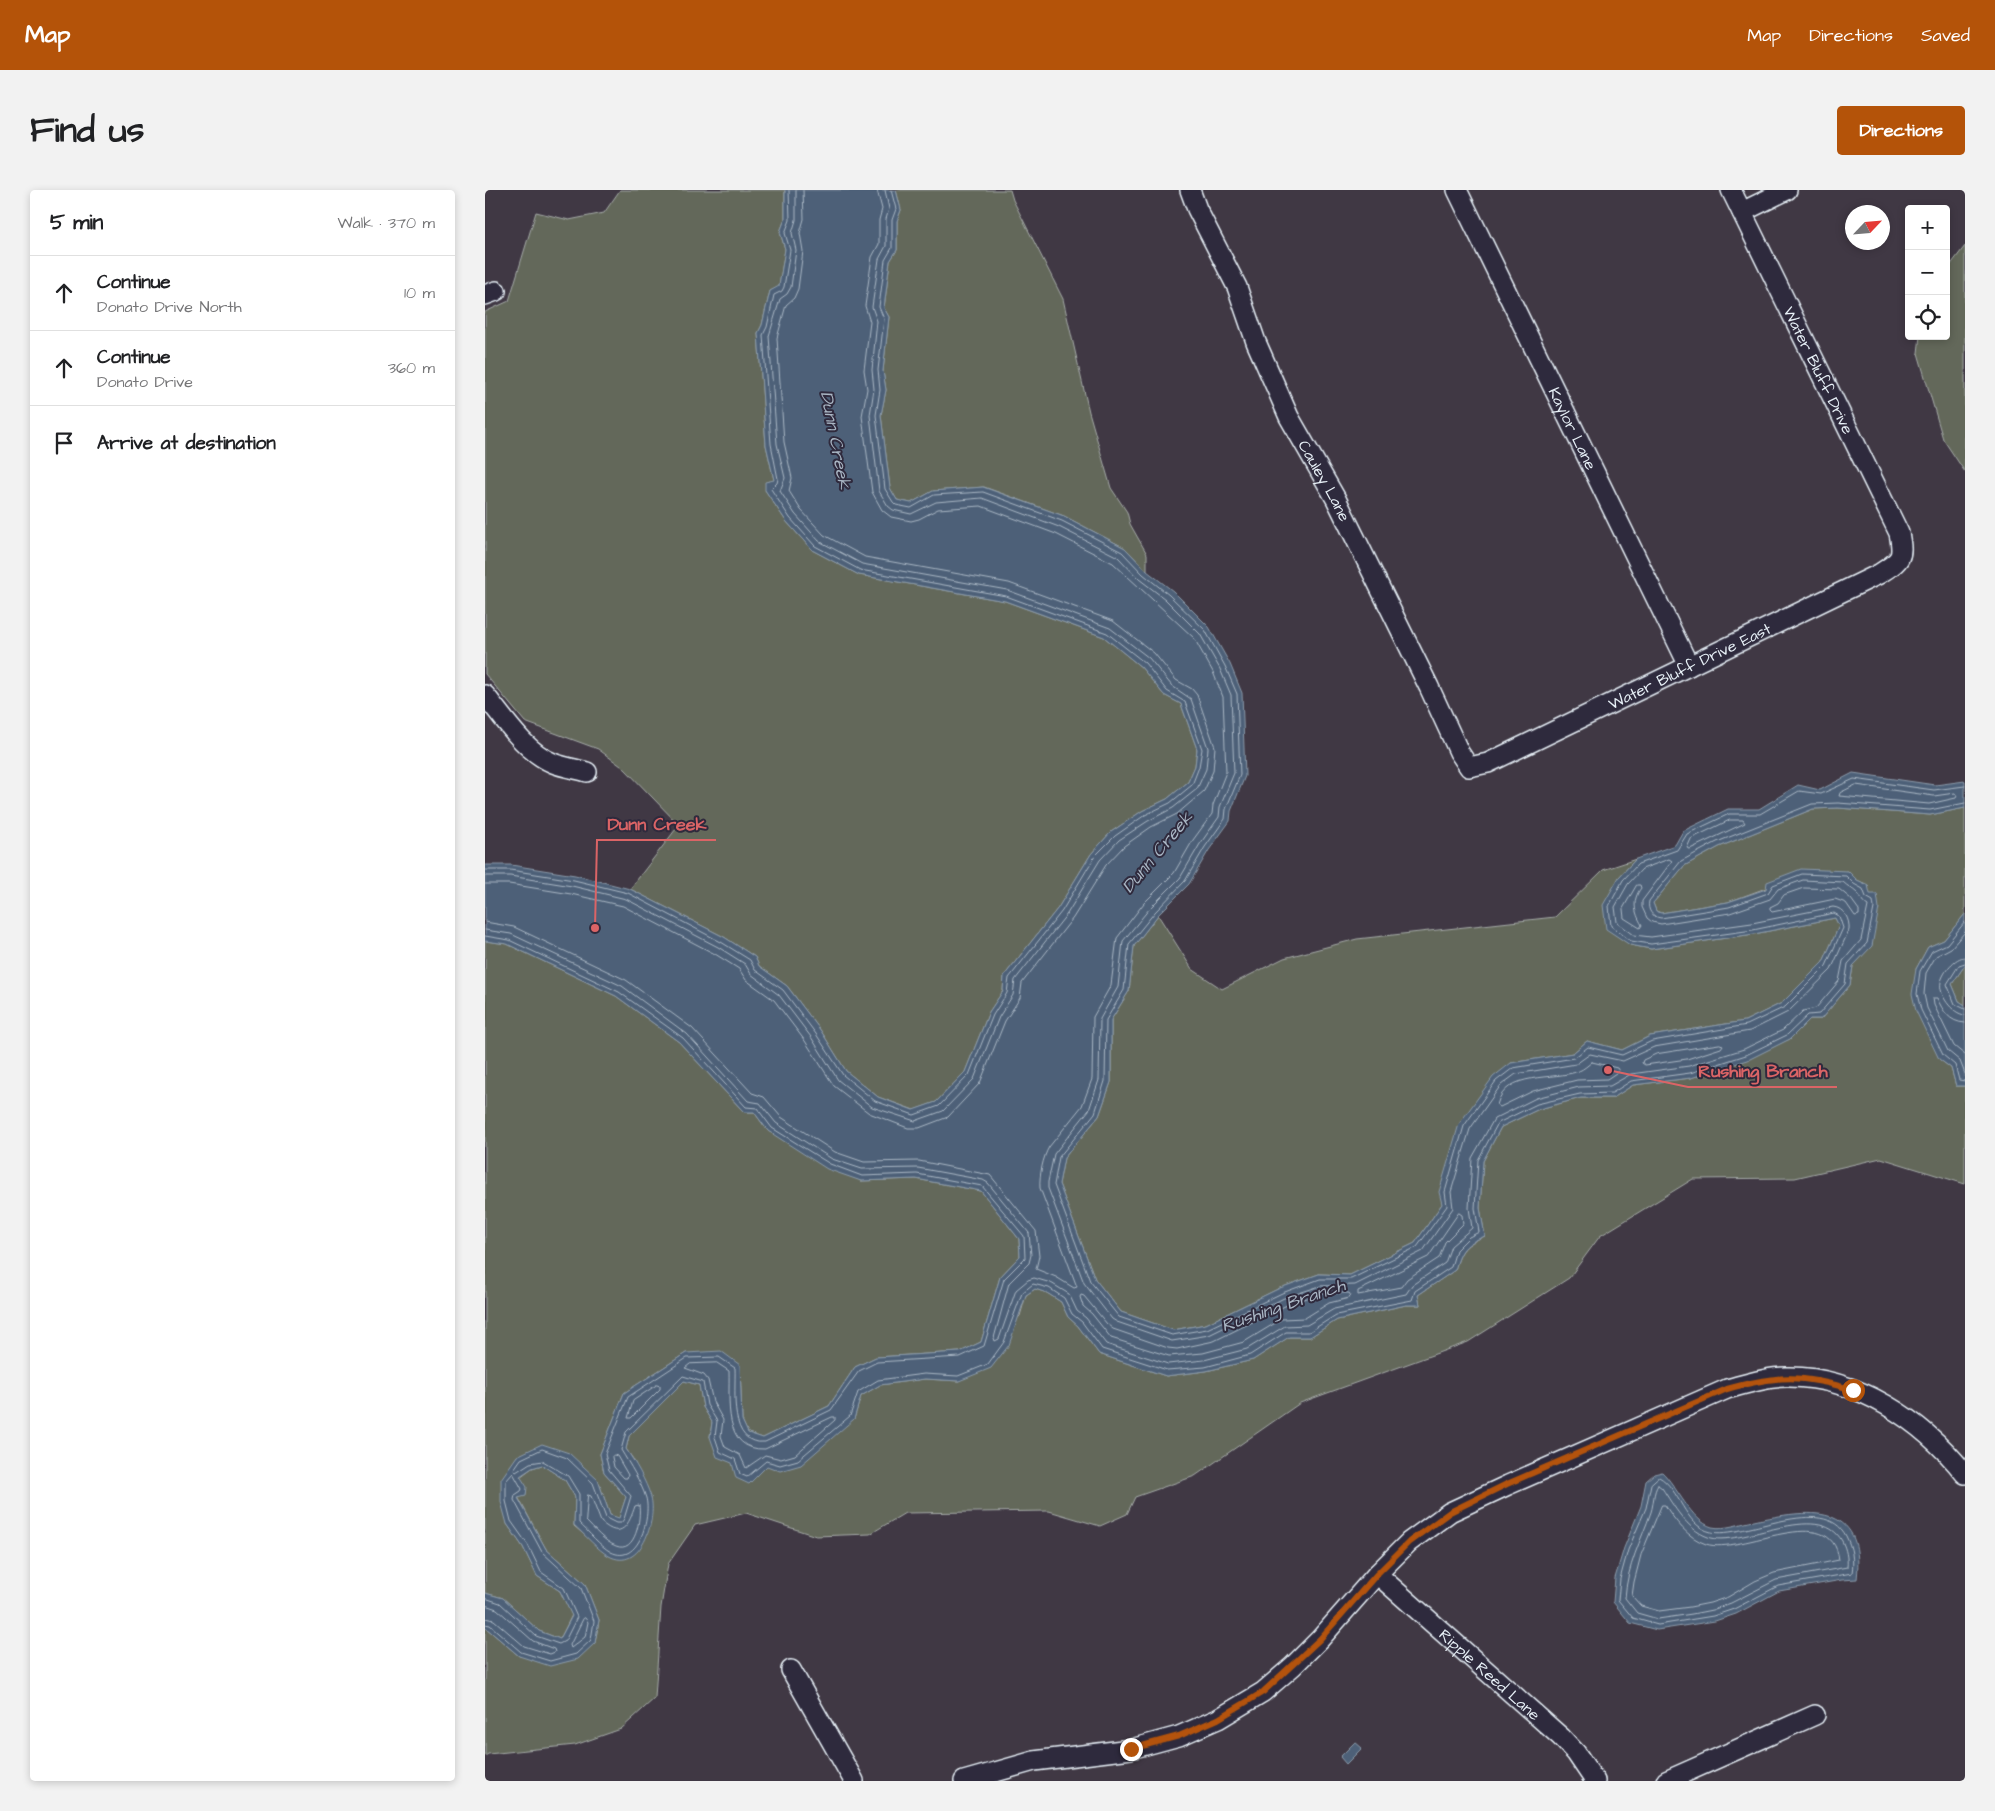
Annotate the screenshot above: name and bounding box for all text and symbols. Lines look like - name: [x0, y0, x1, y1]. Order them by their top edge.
- text: Map: [25, 18, 70, 52]
- text: Map: [1747, 23, 1781, 48]
- text: Directions: [1809, 23, 1893, 48]
- text: Saved: [1921, 23, 1970, 48]
- text: Find us: [30, 106, 144, 155]
- button: Directions: [1837, 106, 1965, 155]
- north arrow: [1845, 205, 1890, 250]
- map controls: [1905, 205, 1950, 340]
- button: +: [1905, 205, 1950, 250]
- text: 5 min: [50, 208, 103, 237]
- text: Walk · 370 m: [337, 212, 435, 234]
- button: −: [1905, 250, 1950, 295]
- text: Continue: [97, 269, 171, 296]
- icon: ahead: [50, 279, 78, 307]
- text: 10 m: [404, 282, 435, 304]
- button: locate: [1905, 295, 1950, 340]
- text: Donato Drive North: [97, 296, 242, 318]
- street label: Water Bluff Drive: [1778, 303, 1859, 438]
- text: Continue: [97, 344, 171, 371]
- icon: ahead: [50, 354, 78, 382]
- text: 360 m: [388, 357, 435, 379]
- text: Donato Drive: [97, 371, 193, 393]
- street label: Kaylor Lane: [1543, 384, 1602, 474]
- water label: Dunn Creek: [814, 389, 857, 492]
- icon: arrive: [50, 429, 78, 457]
- text: Arrive at destination: [97, 430, 276, 457]
- street label: Cauley Lane: [1293, 436, 1355, 526]
- street label: Water Bluff Drive East: [1605, 618, 1775, 715]
- water label: Dunn Creek: [1116, 806, 1199, 898]
- callout: Dunn Creek: [597, 807, 716, 840]
- text: Dunn Creek: [607, 812, 708, 837]
- callout: Rushing Branch: [1688, 1054, 1837, 1087]
- text: Rushing Branch: [1698, 1059, 1829, 1085]
- water label: Rushing Branch: [1218, 1272, 1350, 1339]
- route start: [1842, 1379, 1865, 1402]
- street label: Ripple Reed Lane: [1434, 1624, 1545, 1726]
- route end: [1120, 1738, 1143, 1761]

